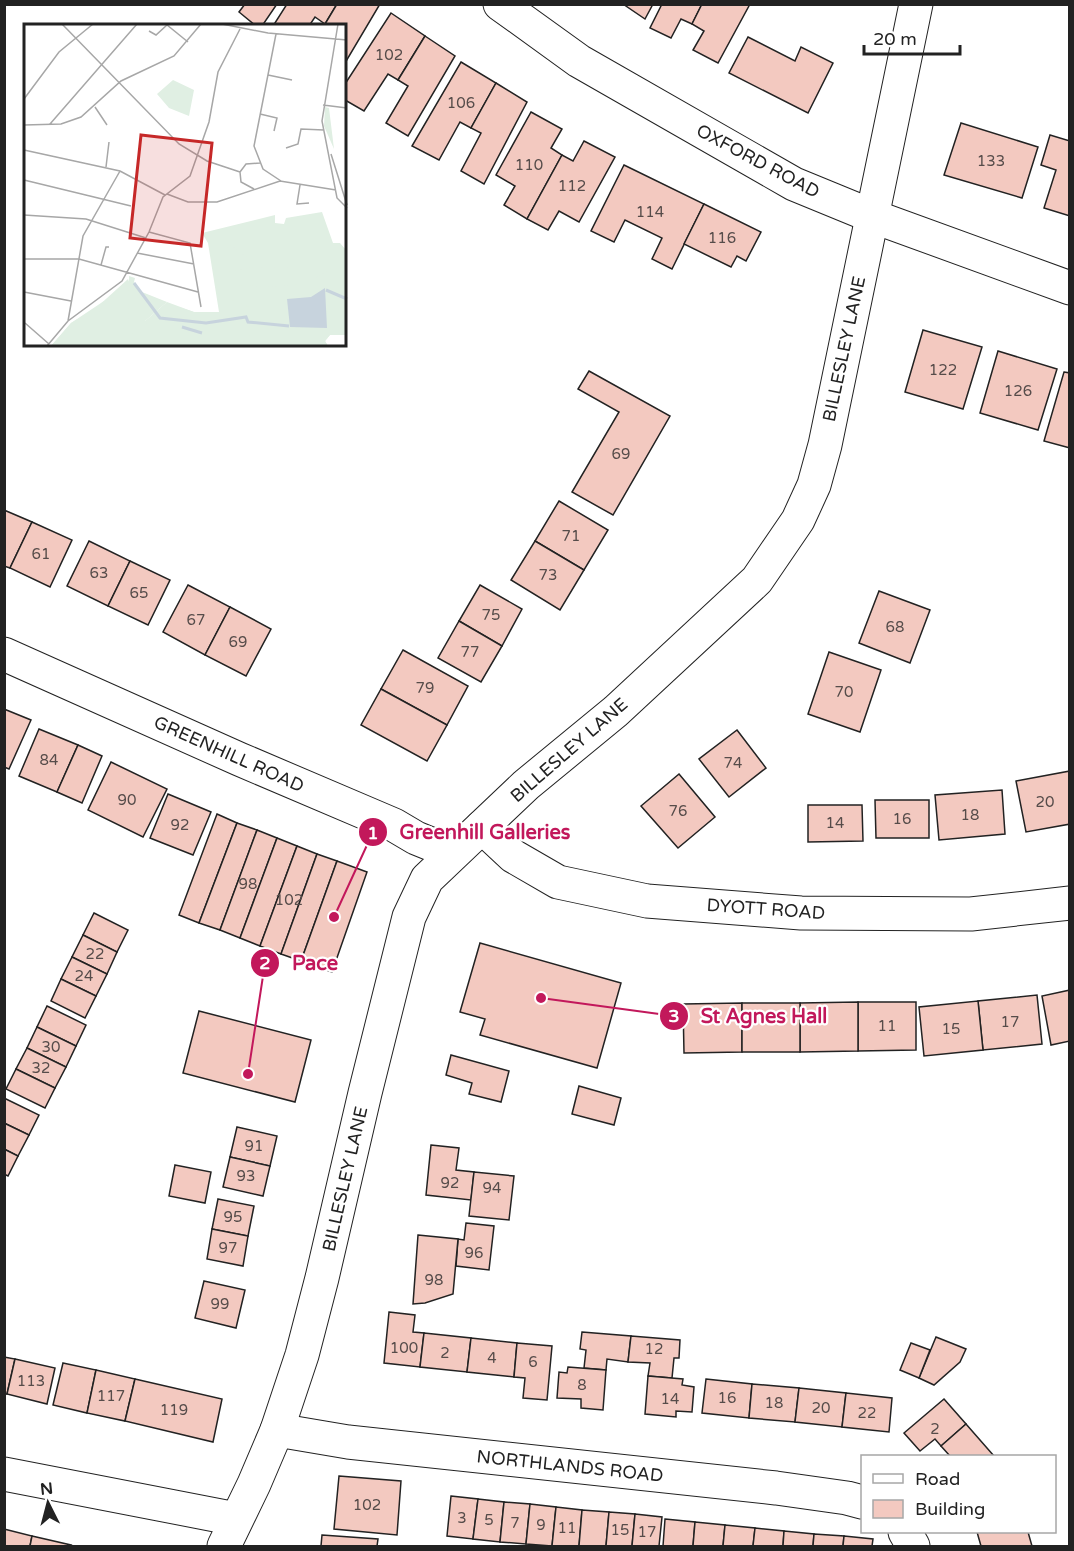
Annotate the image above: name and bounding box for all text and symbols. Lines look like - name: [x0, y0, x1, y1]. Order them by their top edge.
- scale bar: [864, 18, 960, 56]
- inset map: [24, 24, 346, 346]
- text: 20 m: [873, 28, 917, 50]
- house number: 102: [375, 46, 403, 64]
- house number: 106: [447, 94, 475, 112]
- street label: OXFORD ROAD: [693, 119, 823, 203]
- house number: 133: [977, 152, 1005, 170]
- house number: 110: [515, 156, 543, 174]
- house number: 112: [558, 177, 586, 195]
- house number: 114: [636, 203, 664, 221]
- house number: 116: [708, 229, 736, 247]
- street label: BILLESLEY LANE: [818, 274, 870, 424]
- house number: 122: [929, 361, 957, 379]
- house number: 126: [1004, 382, 1032, 400]
- house number: 69: [612, 445, 630, 463]
- house number: 71: [562, 527, 580, 545]
- house number: 61: [32, 545, 50, 563]
- house number: 63: [90, 564, 108, 582]
- house number: 73: [539, 566, 557, 584]
- house number: 65: [130, 584, 148, 602]
- house number: 75: [482, 606, 500, 624]
- house number: 67: [187, 611, 205, 629]
- house number: 68: [886, 618, 904, 636]
- house number: 69: [229, 633, 247, 651]
- house number: 77: [461, 643, 479, 661]
- house number: 79: [416, 679, 434, 697]
- house number: 70: [835, 683, 853, 701]
- street label: BILLESLEY LANE: [506, 693, 632, 807]
- street label: GREENHILL ROAD: [150, 711, 308, 797]
- house number: 84: [40, 751, 58, 769]
- house number: 74: [724, 754, 742, 772]
- house number: 90: [118, 791, 136, 809]
- house number: 20: [1036, 793, 1054, 811]
- house number: 76: [669, 802, 687, 820]
- house number: 18: [961, 806, 979, 824]
- house number: 16: [893, 810, 911, 828]
- callout: Greenhill Galleries: [358, 813, 583, 851]
- house number: 14: [826, 814, 844, 832]
- house number: 92: [171, 816, 189, 834]
- text: Greenhill Galleries: [400, 821, 571, 845]
- text: 1: [367, 822, 379, 844]
- house number: 98: [239, 875, 257, 893]
- house number: 102: [275, 891, 303, 909]
- street label: DYOTT ROAD: [706, 894, 826, 924]
- callout: Pace: [250, 944, 350, 982]
- house number: 22: [86, 945, 104, 963]
- text: 2: [259, 952, 271, 974]
- text: Pace: [292, 952, 338, 976]
- house number: 24: [75, 967, 93, 985]
- callout: St Agnes Hall: [659, 997, 840, 1035]
- text: 3: [668, 1005, 680, 1027]
- text: St Agnes Hall: [701, 1005, 827, 1029]
- house number: 17: [1001, 1013, 1019, 1031]
- house number: 11: [878, 1017, 896, 1035]
- house number: 15: [942, 1020, 960, 1038]
- house number: 30: [42, 1038, 60, 1056]
- house number: 32: [32, 1059, 50, 1077]
- street label: BILLESLEY LANE: [318, 1104, 372, 1254]
- house number: 91: [245, 1137, 263, 1155]
- house number: 93: [237, 1167, 255, 1185]
- house number: 92: [441, 1174, 459, 1192]
- house number: 94: [483, 1179, 501, 1197]
- house number: 95: [224, 1208, 242, 1226]
- house number: 97: [219, 1239, 237, 1257]
- house number: 96: [465, 1244, 483, 1262]
- house number: 98: [425, 1271, 443, 1289]
- house number: 99: [211, 1295, 229, 1313]
- house number: 100: [390, 1339, 418, 1357]
- house number: 12: [645, 1340, 663, 1358]
- house number: 2: [440, 1344, 450, 1362]
- house number: 4: [487, 1349, 497, 1367]
- house number: 6: [528, 1353, 538, 1371]
- house number: 113: [17, 1372, 45, 1390]
- house number: 8: [577, 1376, 587, 1394]
- house number: 117: [97, 1387, 125, 1405]
- house number: 16: [718, 1389, 736, 1407]
- house number: 14: [661, 1390, 679, 1408]
- house number: 18: [765, 1394, 783, 1412]
- house number: 20: [812, 1399, 830, 1417]
- house number: 119: [160, 1401, 188, 1419]
- house number: 22: [858, 1404, 876, 1422]
- house number: 2: [930, 1420, 940, 1438]
- street label: NORTHLANDS ROAD: [475, 1445, 665, 1487]
- legend: [861, 1455, 1056, 1533]
- text: Road: [915, 1468, 960, 1490]
- north arrow: [18, 1473, 78, 1533]
- text: N: [39, 1478, 54, 1500]
- house number: 102: [353, 1496, 381, 1514]
- text: Building: [915, 1498, 985, 1520]
- house number: 3: [457, 1509, 467, 1527]
- house number: 5: [484, 1511, 494, 1529]
- house number: 7: [510, 1514, 520, 1532]
- house number: 9: [536, 1516, 546, 1534]
- house number: 11: [558, 1519, 576, 1537]
- house number: 15: [611, 1521, 629, 1539]
- house number: 17: [638, 1523, 656, 1541]

